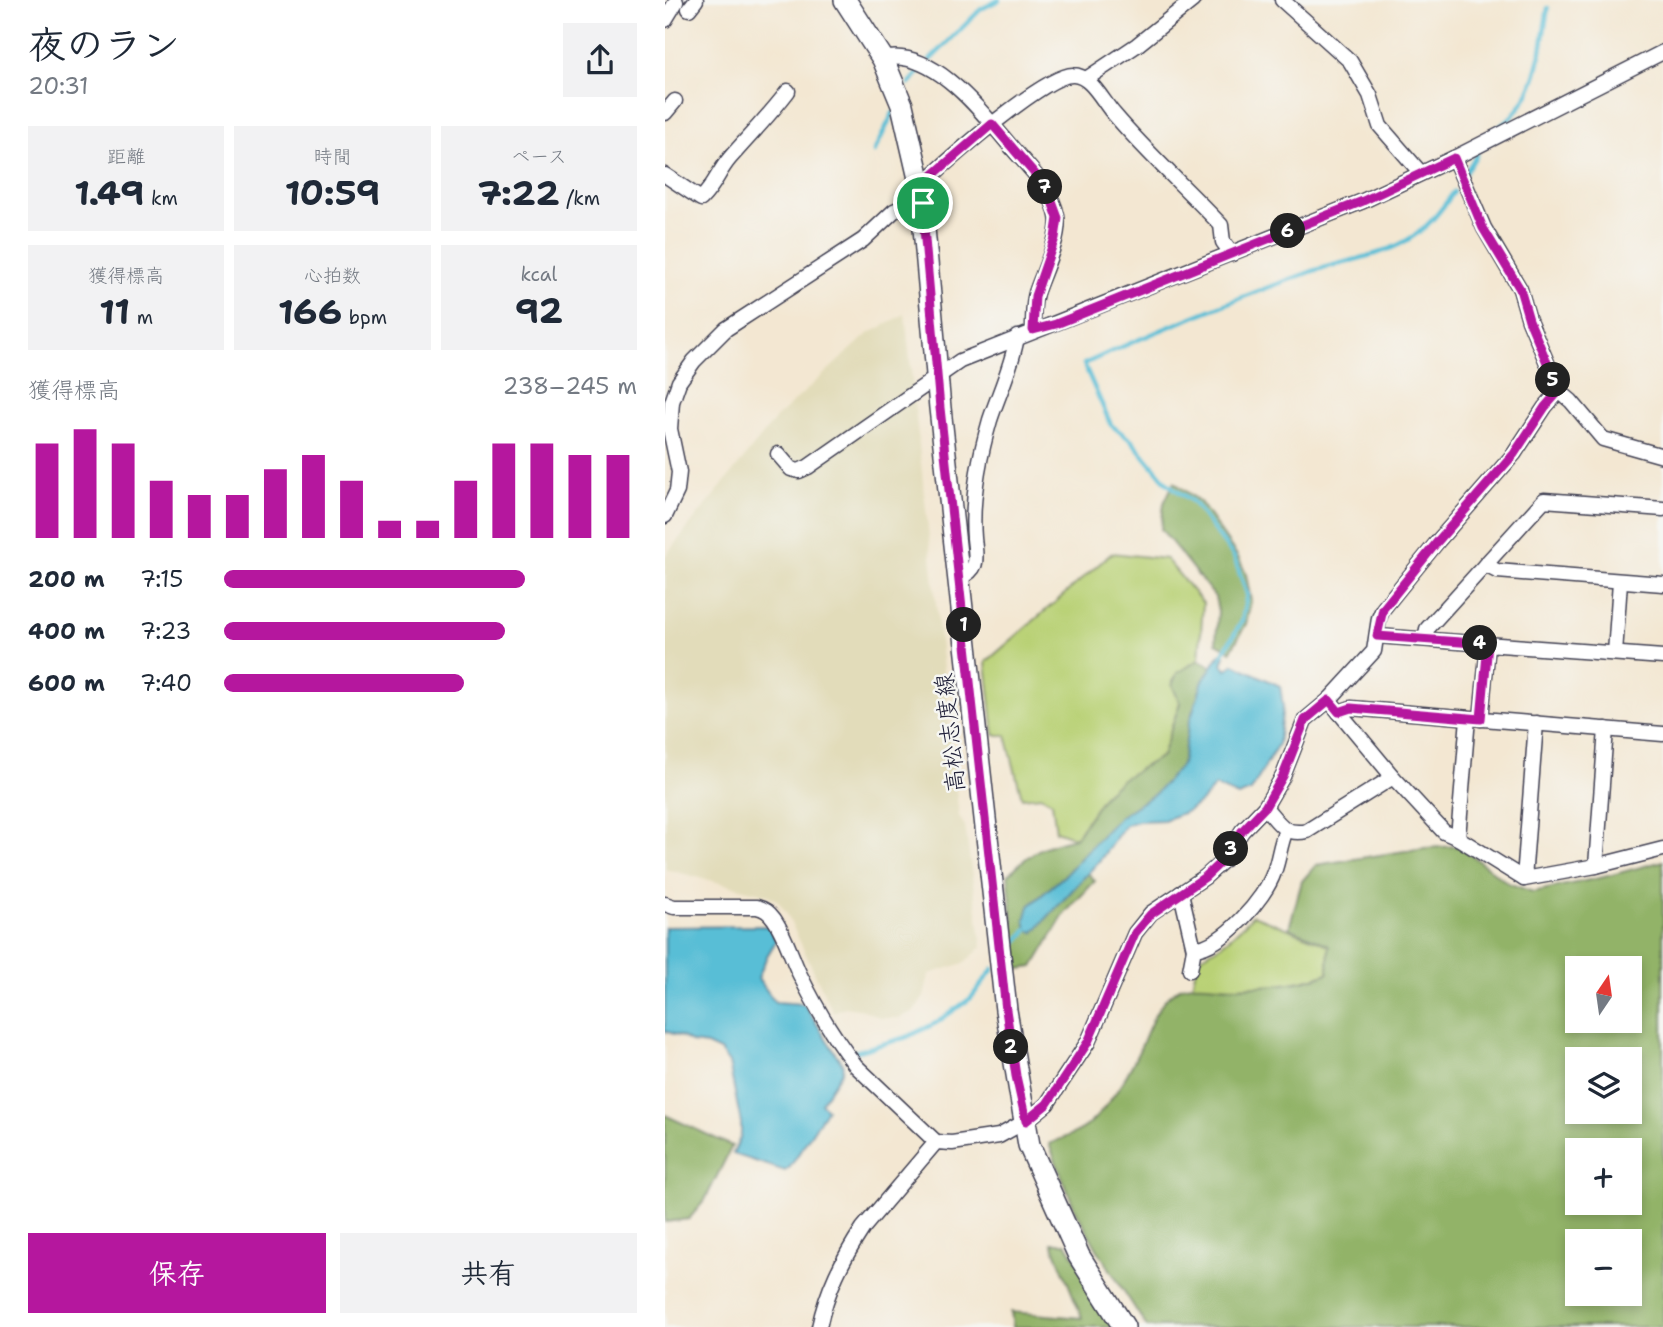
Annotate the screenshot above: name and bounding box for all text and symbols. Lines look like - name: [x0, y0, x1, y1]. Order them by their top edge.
- text: 夜のラン: [28, 19, 180, 70]
- button: share: [563, 23, 637, 97]
- text: 20:31: [28, 71, 89, 101]
- text: 距離: [107, 144, 145, 169]
- text: 時間: [313, 144, 352, 169]
- text: ペース: [511, 144, 567, 169]
- text: 1.49: [74, 169, 145, 216]
- text: 10:59: [285, 169, 380, 216]
- text: 7:22: [477, 169, 560, 216]
- pin: 7: [1027, 170, 1063, 204]
- pin: [893, 173, 953, 233]
- text: 7: [1038, 174, 1051, 199]
- icon: arrive: [904, 184, 942, 222]
- text: km: [145, 186, 178, 211]
- text: /km: [560, 186, 600, 211]
- pin: 6: [1271, 214, 1305, 248]
- text: 6: [1281, 218, 1294, 243]
- text: kcal: [520, 262, 557, 287]
- text: 獲得標高: [88, 263, 164, 288]
- text: 心拍数: [304, 263, 361, 288]
- text: 92: [515, 287, 563, 334]
- text: 11: [99, 288, 130, 335]
- text: 166: [278, 288, 342, 335]
- text: m: [130, 305, 153, 330]
- text: bpm: [342, 305, 387, 330]
- pin: 5: [1535, 362, 1571, 398]
- text: 5: [1547, 367, 1558, 392]
- text: 238–245 m: [503, 371, 637, 401]
- text: 獲得標高: [28, 375, 120, 405]
- text: 200 m: [28, 564, 105, 594]
- text: 7:15: [140, 564, 183, 594]
- pin: 1: [947, 608, 981, 642]
- text: 1: [959, 612, 968, 637]
- text: 400 m: [28, 616, 105, 646]
- text: 7:23: [140, 616, 191, 646]
- pin: 4: [1463, 626, 1497, 660]
- text: 4: [1473, 630, 1486, 655]
- text: 600 m: [28, 668, 105, 698]
- text: 7:40: [140, 668, 192, 698]
- street label: 高松志度線: [928, 672, 972, 794]
- pin: 3: [1213, 832, 1249, 866]
- text: 3: [1224, 836, 1237, 861]
- north arrow: [1565, 956, 1641, 1032]
- map controls: [1565, 956, 1642, 1306]
- pin: 2: [993, 1030, 1029, 1064]
- text: 2: [1004, 1034, 1017, 1059]
- button: layers: [1565, 1047, 1642, 1124]
- button: +: [1565, 1138, 1642, 1215]
- button: −: [1565, 1229, 1642, 1306]
- button: 保存: [28, 1233, 326, 1313]
- button: 共有: [340, 1233, 637, 1313]

